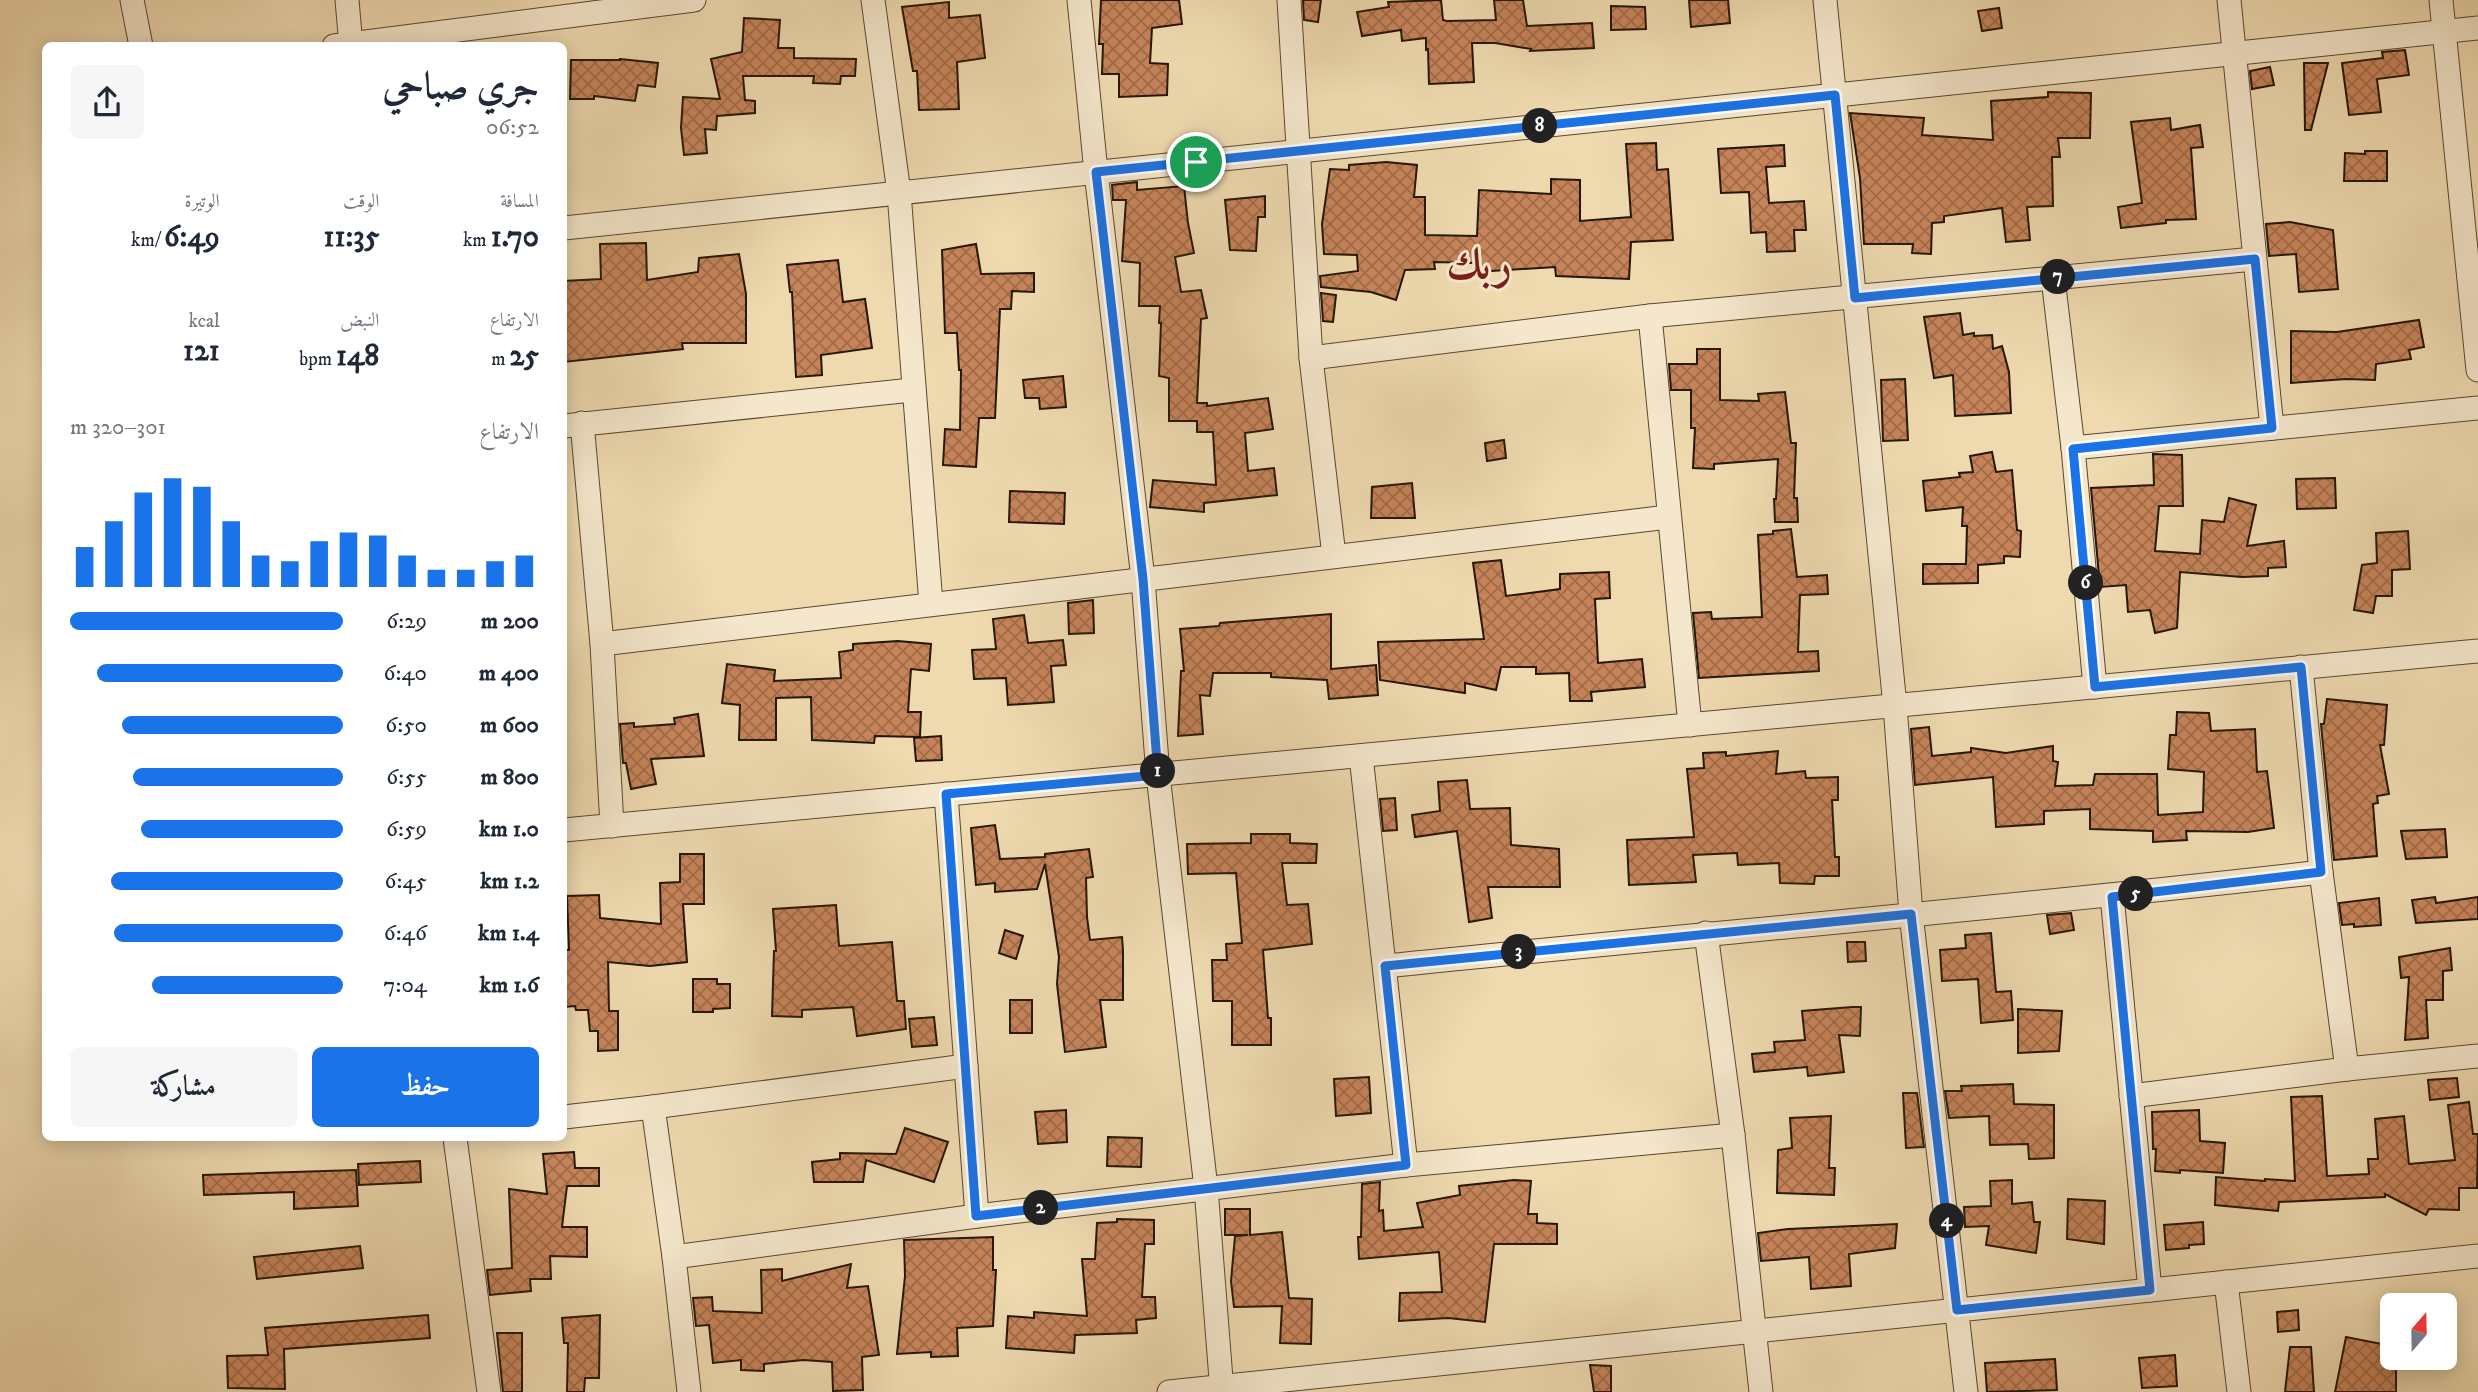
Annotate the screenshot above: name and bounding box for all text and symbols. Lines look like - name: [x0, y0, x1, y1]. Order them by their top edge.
- text: جري صباحي: [382, 63, 539, 111]
- button: share: [70, 65, 144, 139]
- pin: 8: [1522, 108, 1558, 144]
- text: 06:52: [486, 113, 539, 142]
- text: 8: [1535, 114, 1544, 137]
- pin: [1166, 132, 1226, 192]
- icon: arrive: [1177, 143, 1215, 181]
- text: الوتيرة: [185, 190, 220, 213]
- text: الوقت: [343, 190, 379, 213]
- text: المسافة: [500, 190, 539, 213]
- text: 6:49: [164, 219, 220, 256]
- text: 11:35: [323, 219, 379, 256]
- text: 1.70: [491, 219, 539, 256]
- text: /km: [131, 229, 164, 252]
- text: km: [463, 229, 491, 252]
- district label: ربك: [1446, 238, 1512, 293]
- pin: 7: [2040, 260, 2076, 294]
- text: 7: [2052, 265, 2063, 288]
- text: النبض: [340, 309, 379, 332]
- text: الارتفاع: [490, 309, 539, 332]
- text: kcal: [188, 310, 220, 333]
- text: 121: [183, 333, 220, 370]
- text: 148: [336, 338, 379, 375]
- text: 25: [510, 338, 539, 375]
- text: bpm: [299, 348, 336, 371]
- text: m: [491, 348, 510, 371]
- text: 301–320 m: [70, 413, 166, 442]
- text: الارتفاع: [479, 418, 539, 447]
- pin: 6: [2068, 566, 2104, 600]
- text: 6: [2081, 571, 2090, 594]
- text: 6:29: [386, 607, 427, 636]
- text: 200 m: [481, 607, 539, 636]
- text: 6:40: [383, 659, 427, 688]
- text: 400 m: [479, 659, 539, 688]
- text: 6:50: [385, 711, 427, 740]
- text: 600 m: [480, 711, 539, 740]
- pin: 1: [1140, 754, 1176, 788]
- text: 1: [1154, 759, 1161, 782]
- text: 6:55: [386, 763, 427, 792]
- text: 800 m: [481, 763, 539, 792]
- text: 6:59: [386, 815, 427, 844]
- text: 1.0 km: [479, 815, 539, 844]
- text: 6:45: [385, 867, 427, 896]
- text: 1.2 km: [480, 867, 539, 896]
- pin: 5: [2118, 876, 2154, 912]
- text: 5: [2131, 882, 2140, 905]
- text: 6:46: [384, 919, 427, 948]
- text: 1.4 km: [478, 919, 539, 948]
- pin: 3: [1502, 934, 1536, 970]
- text: 3: [1515, 940, 1522, 963]
- text: 7:04: [383, 971, 427, 1000]
- text: 1.6 km: [480, 971, 539, 1000]
- button: مشاركة: [70, 1047, 298, 1127]
- button: حفظ: [312, 1047, 539, 1127]
- pin: 2: [1024, 1190, 1058, 1226]
- text: 2: [1036, 1196, 1045, 1219]
- pin: 4: [1930, 1204, 1965, 1238]
- text: 4: [1941, 1209, 1952, 1232]
- north arrow: [2380, 1293, 2457, 1370]
- map controls: [2380, 1293, 2457, 1370]

